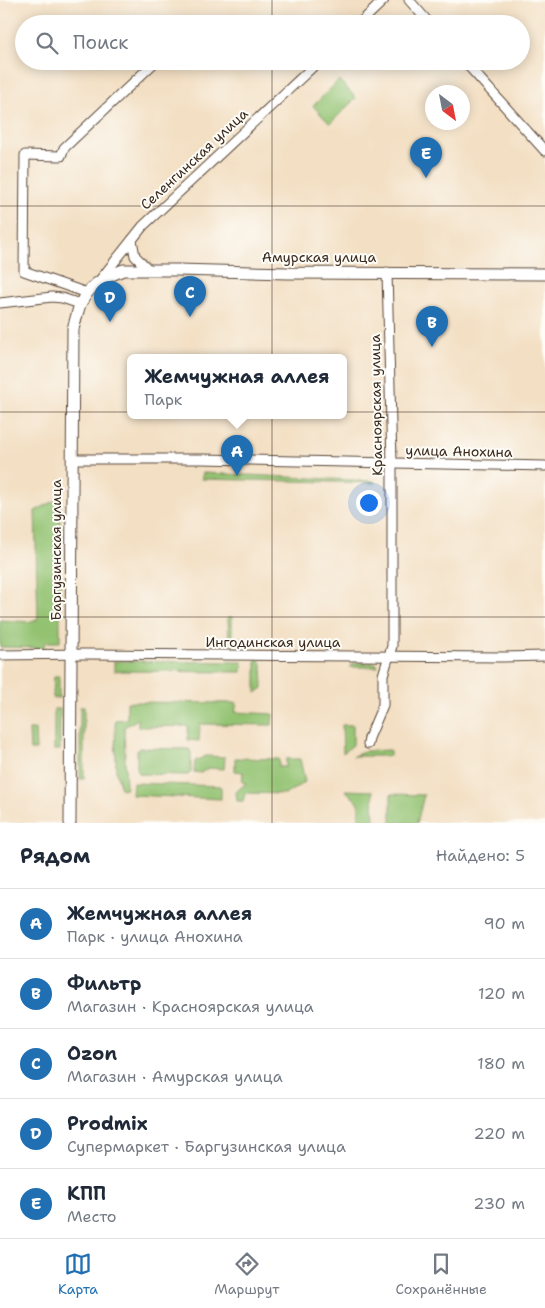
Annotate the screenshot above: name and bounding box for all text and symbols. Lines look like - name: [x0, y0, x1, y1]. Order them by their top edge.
- search box: [15, 15, 530, 70]
- icon: search: [33, 29, 61, 57]
- text: Поиск: [73, 30, 128, 55]
- north arrow: [425, 85, 470, 130]
- street label: Селенгинская улица: [136, 104, 252, 214]
- pin: E: [410, 137, 442, 178]
- street label: Амурская улица: [262, 248, 376, 266]
- pin: C: [174, 276, 206, 317]
- pin: D: [94, 281, 126, 322]
- pin: B: [416, 306, 448, 347]
- street label: Красноярская улица: [366, 334, 386, 476]
- popup: [127, 354, 347, 419]
- text: Жемчужная аллея: [144, 364, 330, 389]
- text: Парк: [144, 389, 182, 410]
- pin: A: [221, 435, 253, 476]
- street label: улица Анохина: [405, 441, 513, 461]
- street label: Баргузинская улица: [47, 479, 65, 621]
- your location: [356, 490, 382, 516]
- street label: Ингодинская улица: [205, 633, 341, 651]
- text: Рядом: [20, 842, 90, 870]
- text: Найдено: 5: [436, 845, 525, 866]
- text: Жемчужная аллея: [67, 901, 252, 926]
- text: A: [30, 913, 42, 934]
- text: 90 m: [484, 913, 525, 934]
- text: Парк · улица Анохина: [67, 926, 243, 947]
- text: Фильтр: [67, 971, 141, 996]
- text: B: [31, 983, 41, 1004]
- text: 120 m: [478, 983, 525, 1004]
- text: Магазин · Красноярская улица: [67, 996, 314, 1017]
- text: Ozon: [67, 1041, 117, 1066]
- text: C: [31, 1053, 41, 1074]
- text: 180 m: [477, 1053, 525, 1074]
- text: Магазин · Амурская улица: [67, 1066, 283, 1087]
- text: Prodmix: [67, 1111, 148, 1136]
- text: D: [30, 1123, 42, 1144]
- text: 220 m: [473, 1123, 525, 1144]
- text: Супермаркет · Баргузинская улица: [67, 1136, 346, 1157]
- text: КПП: [67, 1181, 106, 1206]
- text: E: [31, 1193, 41, 1214]
- text: 230 m: [473, 1193, 525, 1214]
- text: Место: [67, 1206, 117, 1227]
- tab: Карта: [58, 1250, 98, 1298]
- tab: Маршрут: [214, 1250, 279, 1298]
- tab: Сохранённые: [396, 1250, 487, 1298]

